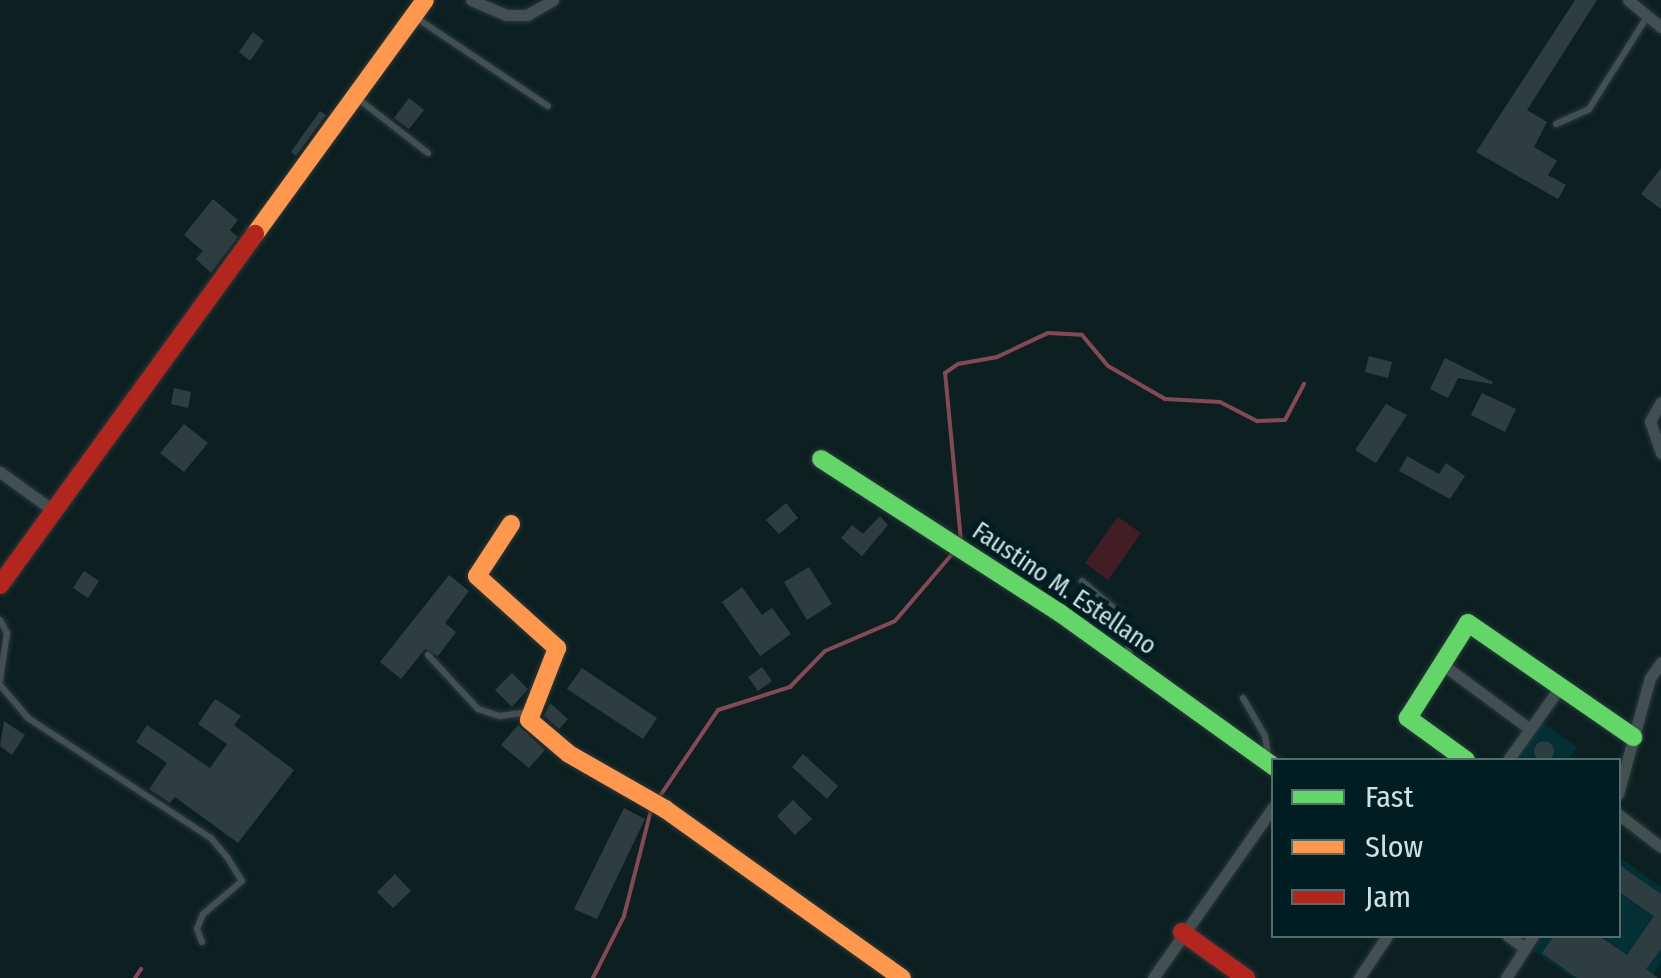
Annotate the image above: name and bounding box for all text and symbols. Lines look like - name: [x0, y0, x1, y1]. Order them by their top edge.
- street label: Faustino M. Estellano: [966, 516, 1162, 662]
- legend: [1271, 758, 1621, 938]
- text: Fast: [1365, 779, 1413, 815]
- text: Slow: [1365, 829, 1423, 865]
- text: Jam: [1365, 879, 1411, 915]

